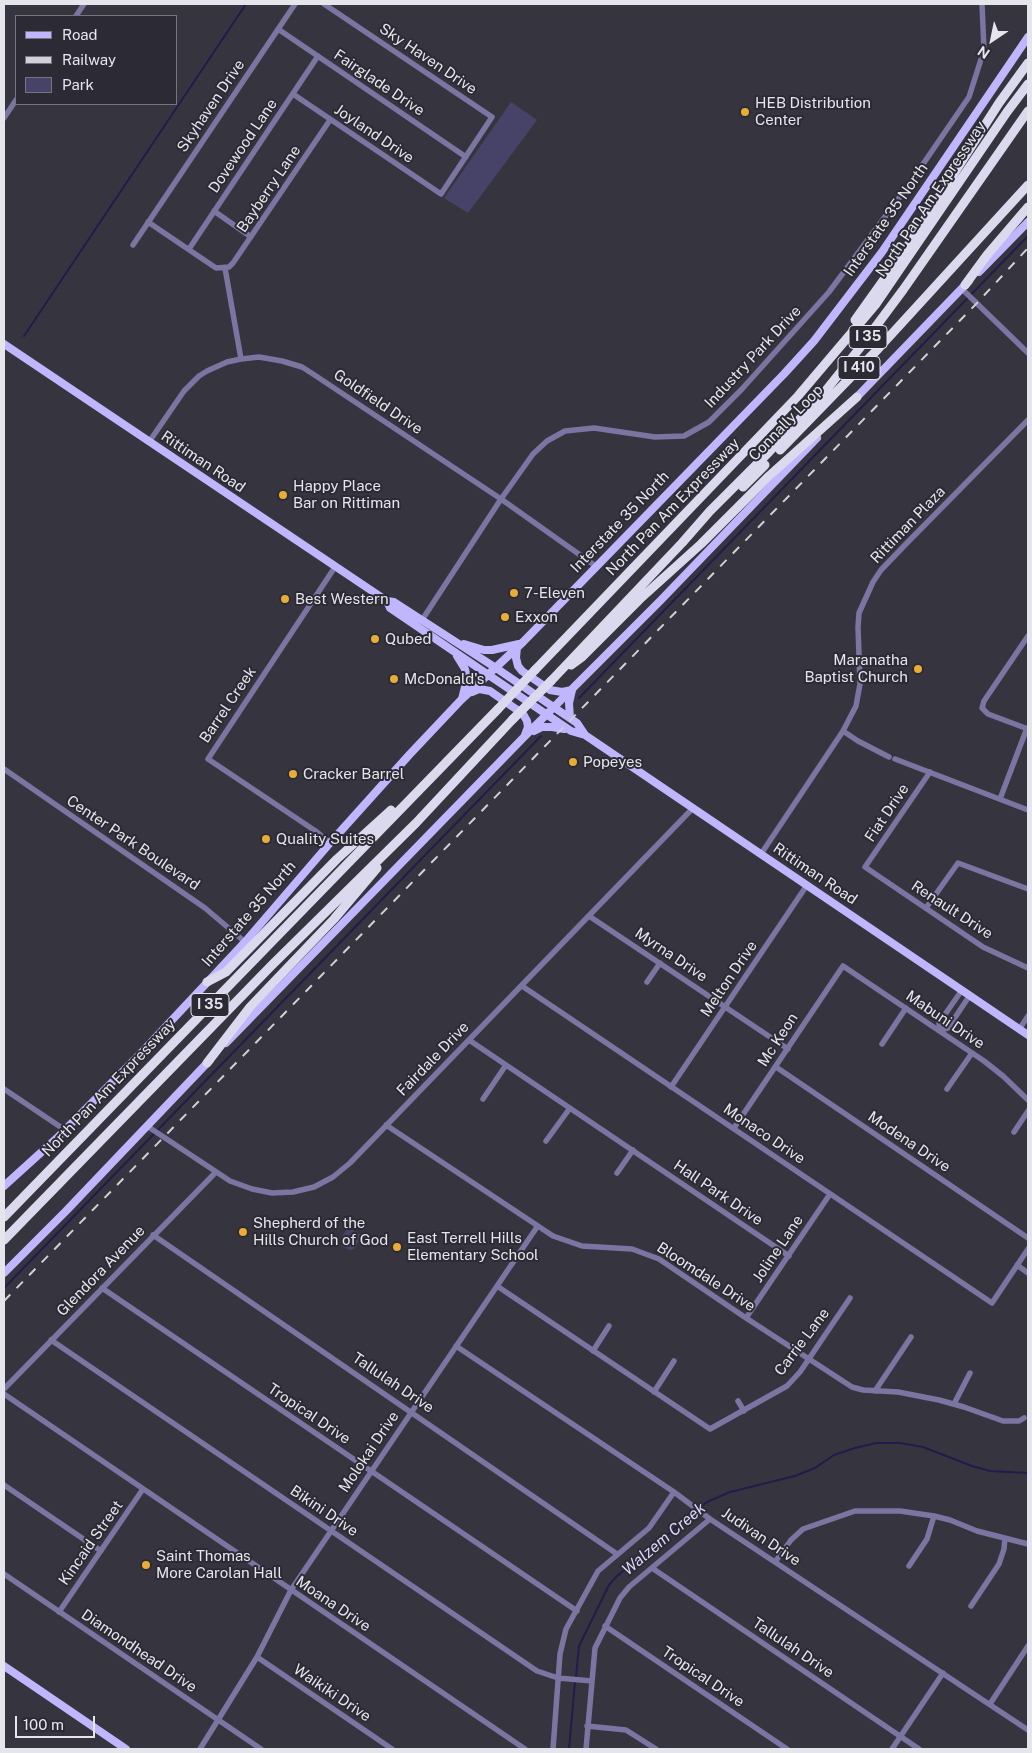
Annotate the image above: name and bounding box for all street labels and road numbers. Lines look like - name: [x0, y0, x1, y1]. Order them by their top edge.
- street label: Sky Haven Drive: [376, 20, 480, 98]
- street label: Fairglade Drive: [330, 46, 428, 120]
- street label: Skyhaven Drive: [173, 56, 249, 156]
- street label: Dovewood Lane: [205, 96, 281, 196]
- street label: Joyland Drive: [331, 101, 417, 167]
- street label: North Pan Am Expressway: [872, 118, 990, 280]
- street label: Bayberry Lane: [233, 142, 305, 236]
- street label: Interstate 35 North: [840, 160, 932, 280]
- street label: Industry Park Drive: [701, 302, 805, 412]
- road number: I 35: [849, 326, 887, 348]
- road number: I 410: [838, 356, 880, 379]
- street label: Goldfield Drive: [330, 366, 426, 438]
- street label: Connally Loop: [745, 381, 827, 465]
- street label: Rittiman Road: [158, 427, 248, 497]
- street label: North Pan Am Expressway: [603, 434, 743, 580]
- street label: Interstate 35 North: [567, 468, 673, 576]
- street label: Rittiman Plaza: [867, 483, 949, 567]
- street label: Barrel Creek: [196, 663, 260, 747]
- street label: Fiat Drive: [861, 781, 913, 845]
- street label: Center Park Boulevard: [63, 792, 203, 894]
- street label: Rittiman Road: [770, 839, 860, 909]
- street label: Interstate 35 North: [198, 858, 300, 970]
- street label: Renault Drive: [908, 877, 996, 943]
- street label: Myrna Drive: [631, 924, 711, 986]
- street label: Melton Drive: [697, 938, 761, 1020]
- street label: Mabuni Drive: [902, 987, 988, 1053]
- road number: I 35: [191, 994, 229, 1016]
- street label: Mc Keon: [754, 1010, 802, 1070]
- street label: North Pan Am Expressway: [39, 1015, 179, 1161]
- street label: Fairdale Drive: [393, 1018, 473, 1100]
- street label: Monaco Drive: [720, 1100, 808, 1168]
- street label: Modena Drive: [864, 1108, 954, 1176]
- street label: Hall Park Drive: [670, 1157, 766, 1229]
- street label: Joline Lane: [749, 1212, 807, 1286]
- street label: Glendora Avenue: [53, 1222, 149, 1320]
- street label: Bloomdale Drive: [653, 1239, 759, 1315]
- street label: Carrie Lane: [771, 1305, 833, 1379]
- street label: Tallulah Drive: [349, 1349, 437, 1417]
- street label: Tropical Drive: [264, 1380, 354, 1448]
- street label: Molokai Drive: [335, 1408, 403, 1496]
- street label: Bikini Drive: [287, 1482, 361, 1540]
- street label: Kincaid Street: [55, 1497, 127, 1589]
- street label: Judivan Drive: [718, 1504, 804, 1570]
- street label: Moana Drive: [292, 1572, 374, 1636]
- street label: Diamondhead Drive: [78, 1606, 200, 1696]
- street label: Tallulah Drive: [749, 1614, 837, 1682]
- street label: Tropical Drive: [658, 1643, 748, 1711]
- street label: Waikiki Drive: [290, 1660, 374, 1726]

